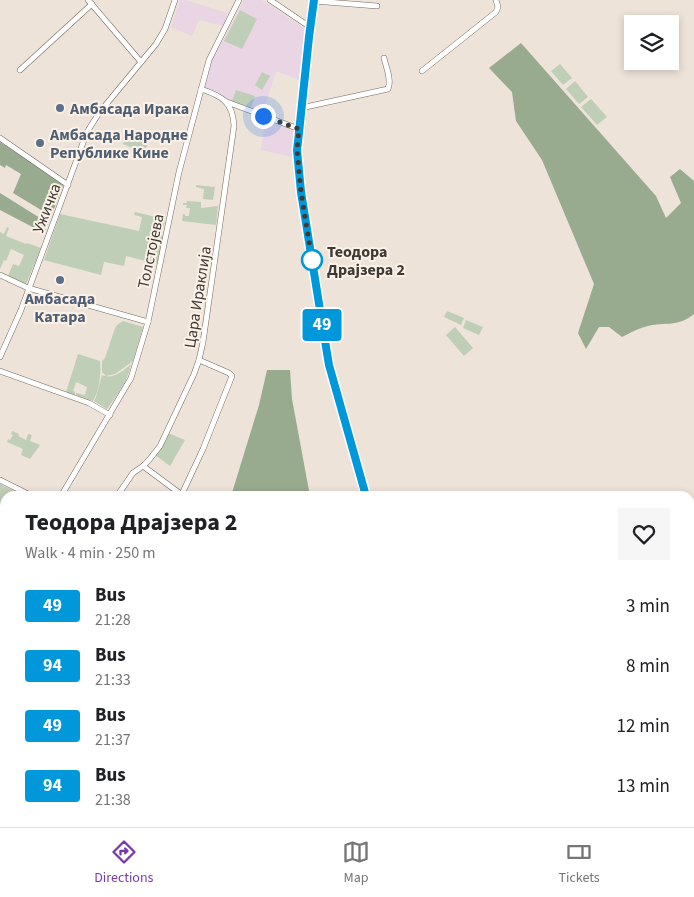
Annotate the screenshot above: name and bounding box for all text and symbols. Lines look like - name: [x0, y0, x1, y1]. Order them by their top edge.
- map controls: [624, 15, 679, 70]
- button: layers: [624, 15, 679, 70]
- place label: Амбасада Ирака: [69, 98, 189, 120]
- marker: Амбасада Ирака: [54, 102, 66, 114]
- your location: [251, 104, 276, 129]
- place label: Амбасада Народне Републике Кине: [49, 124, 188, 164]
- marker: Амбасада Народне Републике Кине: [34, 137, 46, 149]
- street label: Ужичка: [27, 180, 66, 237]
- street label: Толстојева: [132, 212, 170, 291]
- place label: Теодора Драјзера 2: [327, 241, 405, 281]
- street label: Цара Ираклија: [179, 245, 217, 350]
- marker: Теодора Драјзера 2: [301, 249, 323, 271]
- marker: Амбасада Катара: [54, 274, 66, 286]
- place label: Амбасада Катара: [24, 288, 95, 328]
- line badge: 49: [300, 309, 344, 341]
- text: 49: [312, 312, 332, 337]
- text: Теодора Драјзера 2: [25, 505, 237, 540]
- button: heart: [618, 508, 670, 560]
- text: Walk · 4 min · 250 m: [25, 542, 156, 564]
- text: Bus: [95, 582, 126, 609]
- text: 49: [43, 593, 62, 618]
- text: 3 min: [626, 593, 670, 620]
- text: 21:28: [95, 609, 131, 631]
- text: Bus: [95, 642, 126, 669]
- text: 94: [43, 653, 62, 678]
- text: 8 min: [626, 653, 670, 680]
- text: 21:33: [95, 669, 131, 691]
- text: Bus: [95, 702, 126, 729]
- text: 49: [43, 713, 62, 738]
- text: 12 min: [616, 713, 670, 740]
- text: 21:37: [95, 729, 131, 751]
- text: Bus: [95, 762, 126, 789]
- text: 94: [43, 773, 62, 798]
- text: 13 min: [616, 773, 670, 800]
- text: 21:38: [95, 789, 131, 811]
- tab: Directions: [94, 838, 153, 888]
- tab: Map: [342, 838, 370, 888]
- tab: Tickets: [558, 838, 600, 888]

